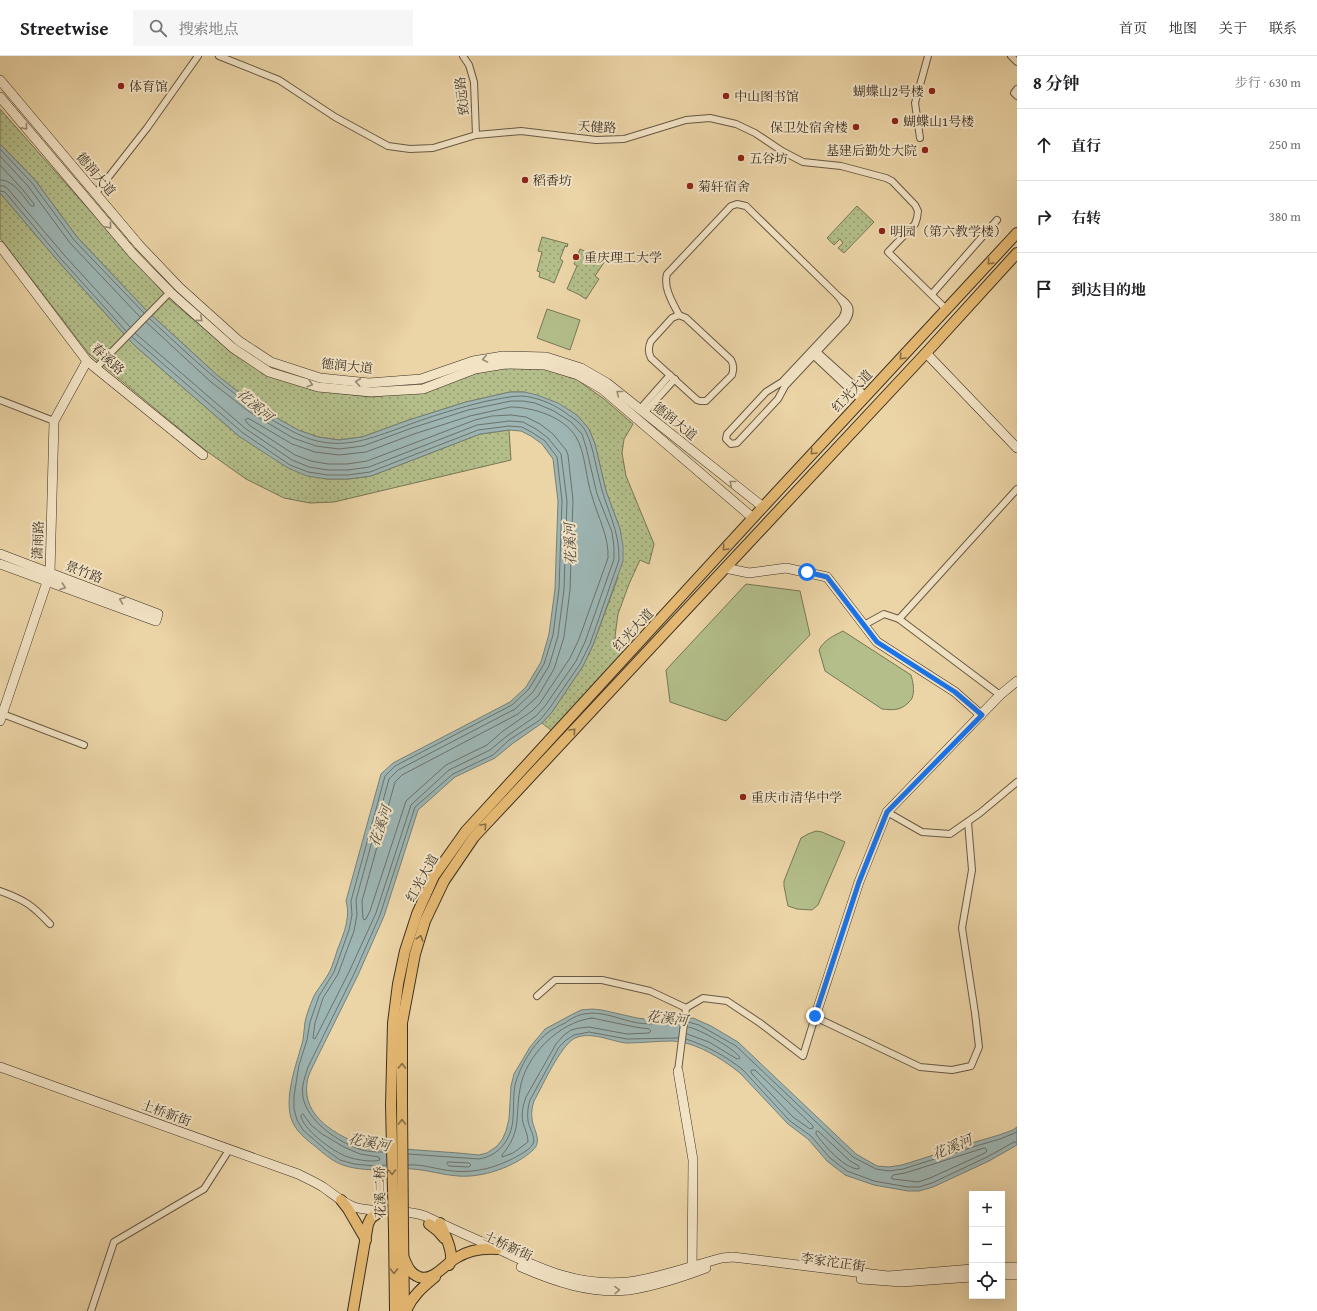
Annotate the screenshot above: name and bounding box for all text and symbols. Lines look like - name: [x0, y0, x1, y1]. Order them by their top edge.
- search box: [133, 10, 413, 46]
- text: Streetwise: [20, 14, 109, 42]
- icon: search: [147, 17, 169, 39]
- text: 搜索地点: [179, 18, 239, 39]
- text: 首页: [1119, 18, 1147, 38]
- text: 地图: [1169, 18, 1197, 38]
- text: 关于: [1219, 18, 1247, 38]
- text: 联系: [1269, 18, 1297, 38]
- text: 8 分钟: [1033, 70, 1080, 95]
- text: 步行 · 630 m: [1235, 73, 1301, 92]
- street label: 致远路: [450, 75, 474, 117]
- place label: 体育馆: [129, 77, 168, 96]
- marker: 体育馆: [116, 81, 126, 91]
- place label: 蝴蝶山2号楼: [853, 82, 924, 101]
- marker: 蝴蝶山2号楼: [927, 86, 937, 96]
- place label: 中山图书馆: [734, 87, 799, 106]
- marker: 中山图书馆: [721, 91, 731, 101]
- place label: 蝴蝶山1号楼: [903, 112, 974, 131]
- street label: 天健路: [577, 116, 617, 138]
- marker: 蝴蝶山1号楼: [890, 116, 900, 126]
- place label: 保卫处宿舍楼: [770, 118, 848, 137]
- one-way arrow: [21, 122, 28, 129]
- marker: 保卫处宿舍楼: [851, 122, 861, 132]
- icon: ahead: [1033, 134, 1055, 156]
- text: 直行: [1071, 135, 1101, 156]
- text: 250 m: [1269, 135, 1301, 154]
- place label: 基建后勤处大院: [826, 141, 917, 160]
- marker: 基建后勤处大院: [920, 145, 930, 155]
- street label: 德润大道: [72, 148, 120, 200]
- place label: 五谷坊: [749, 149, 788, 168]
- marker: 五谷坊: [736, 153, 746, 163]
- place label: 稻香坊: [533, 171, 572, 190]
- marker: 稻香坊: [520, 175, 530, 185]
- place label: 菊轩宿舍: [698, 177, 750, 196]
- marker: 菊轩宿舍: [685, 181, 695, 191]
- icon: right: [1033, 206, 1055, 228]
- text: 右转: [1071, 207, 1101, 228]
- text: 380 m: [1269, 207, 1301, 226]
- one-way arrow: [105, 221, 112, 228]
- place label: 明园（第六教学楼）: [890, 222, 1007, 241]
- marker: 明园（第六教学楼）: [877, 226, 887, 236]
- place label: 重庆理工大学: [584, 248, 662, 267]
- marker: 重庆理工大学: [571, 252, 581, 262]
- one-way arrow: [987, 257, 995, 265]
- icon: arrive: [1033, 278, 1055, 300]
- text: 到达目的地: [1071, 279, 1146, 300]
- one-way arrow: [195, 314, 203, 321]
- street label: 春溪路: [87, 339, 129, 379]
- one-way arrow: [899, 352, 906, 360]
- street label: 德润大道: [320, 354, 374, 378]
- one-way arrow: [482, 354, 488, 363]
- street label: 红光大道: [827, 366, 877, 416]
- one-way arrow: [355, 378, 361, 387]
- one-way arrow: [306, 379, 313, 388]
- water label: 花溪河: [233, 384, 280, 428]
- one-way arrow: [617, 390, 624, 397]
- street label: 德润大道: [649, 397, 701, 445]
- one-way arrow: [810, 447, 818, 455]
- one-way arrow: [730, 480, 737, 487]
- street label: 潇雨路: [28, 520, 48, 560]
- water label: 花溪河: [559, 520, 581, 565]
- one-way arrow: [723, 543, 730, 551]
- street label: 景竹路: [62, 556, 106, 588]
- route start: [798, 563, 816, 581]
- one-way arrow: [59, 583, 66, 591]
- one-way arrow: [119, 597, 126, 605]
- street label: 红光大道: [608, 605, 658, 655]
- one-way arrow: [568, 728, 576, 736]
- place label: 重庆市清华中学: [751, 788, 842, 807]
- marker: 重庆市清华中学: [738, 792, 748, 802]
- water label: 花溪河: [364, 800, 397, 849]
- one-way arrow: [480, 824, 487, 831]
- street label: 红光大道: [401, 851, 443, 905]
- one-way arrow: [415, 935, 424, 942]
- water label: 花溪河: [645, 1006, 692, 1031]
- route end: [806, 1007, 824, 1025]
- one-way arrow: [398, 1063, 406, 1069]
- street label: 土桥新街: [138, 1095, 194, 1131]
- one-way arrow: [398, 1119, 406, 1125]
- water label: 花溪河: [346, 1128, 394, 1156]
- water label: 花溪河: [929, 1128, 978, 1164]
- street label: 花溪二桥: [370, 1166, 390, 1218]
- one-way arrow: [388, 1169, 397, 1175]
- map controls: [969, 1191, 1005, 1299]
- button: +: [969, 1191, 1005, 1227]
- street label: 土桥新街: [480, 1226, 536, 1266]
- button: −: [969, 1227, 1005, 1263]
- street label: 李家沱正街: [799, 1248, 867, 1276]
- button: locate: [969, 1263, 1005, 1299]
- one-way arrow: [390, 1268, 398, 1274]
- one-way arrow: [614, 1286, 620, 1294]

